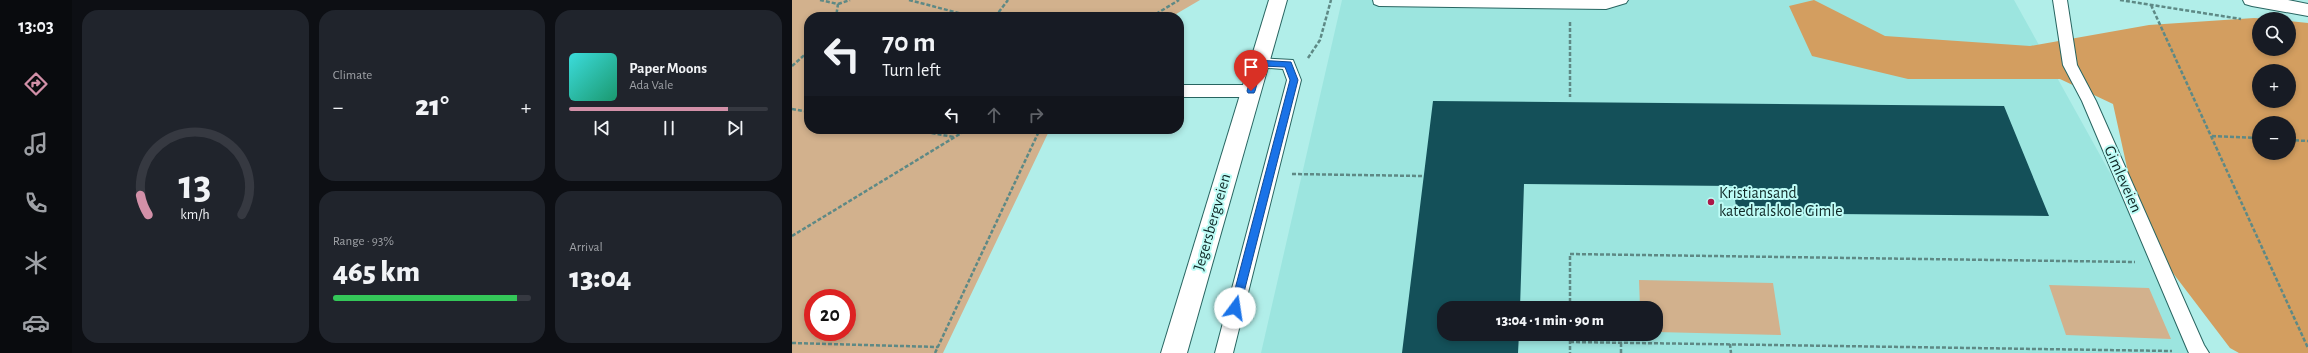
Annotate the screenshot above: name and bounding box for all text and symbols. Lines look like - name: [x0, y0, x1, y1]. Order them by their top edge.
- map controls: [2252, 12, 2296, 160]
- button: search: [2252, 12, 2296, 56]
- text: 13:03: [18, 18, 54, 36]
- icon: left: [816, 28, 868, 80]
- text: 70 m: [882, 29, 936, 57]
- pin: [1234, 50, 1268, 91]
- icon: arrive: [1240, 56, 1262, 78]
- text: Paper Moons: [629, 61, 707, 76]
- text: Turn left: [882, 62, 941, 80]
- button: +: [2252, 64, 2296, 108]
- text: Climate: [333, 69, 372, 82]
- icon: directions: [22, 70, 50, 98]
- text: Ada Vale: [629, 79, 673, 92]
- text: 21°: [415, 91, 449, 121]
- text: −: [333, 96, 343, 118]
- text: +: [521, 96, 531, 118]
- icon: left: [941, 104, 963, 126]
- icon: ahead: [983, 104, 1005, 126]
- icon: right: [1025, 104, 1047, 126]
- button: −: [2252, 116, 2296, 160]
- icon: previous: [591, 117, 613, 139]
- icon: pause: [658, 117, 680, 139]
- icon: next: [724, 117, 746, 139]
- icon: music: [22, 130, 50, 158]
- street label: Gimleveien: [2101, 143, 2145, 215]
- text: 13: [179, 164, 212, 205]
- street label: Jegersbergveien: [1191, 172, 1233, 272]
- place label: Kristiansand katedralskole Gimle: [1719, 185, 1843, 219]
- icon: phone: [22, 189, 50, 217]
- marker: Kristiansand katedralskole Gimle: [1706, 197, 1716, 207]
- text: km/h: [181, 207, 210, 221]
- text: Range · 93%: [333, 235, 394, 248]
- text: Arrival: [569, 241, 603, 254]
- icon: climate: [22, 249, 50, 277]
- text: 465 km: [333, 257, 420, 287]
- text: 13:04: [569, 263, 631, 293]
- position arrow: [1214, 287, 1256, 329]
- speed limit sign: 20: [804, 289, 856, 341]
- icon: car: [22, 309, 50, 337]
- text: 13:04 · 1 min · 90 m: [1496, 313, 1604, 328]

